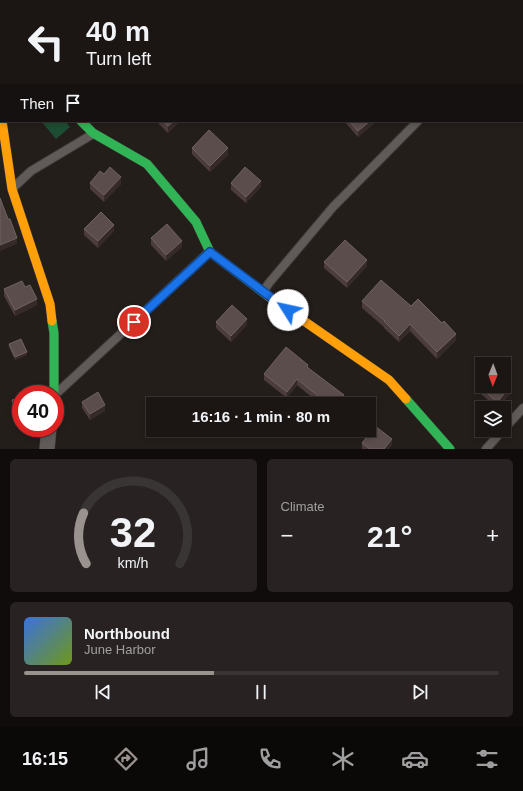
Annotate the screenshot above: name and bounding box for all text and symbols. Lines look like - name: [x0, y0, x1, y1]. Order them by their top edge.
- icon: left: [20, 16, 72, 68]
- text: 40 m: [86, 16, 150, 47]
- text: Turn left: [86, 49, 151, 69]
- icon: arrive: [62, 92, 84, 114]
- text: Then: [20, 95, 54, 112]
- position arrow: [267, 289, 309, 331]
- pin: [117, 305, 151, 339]
- icon: arrive: [123, 311, 145, 333]
- north arrow: [475, 357, 511, 393]
- map controls: [475, 357, 511, 437]
- speed limit sign: 40: [12, 385, 64, 437]
- button: layers: [475, 401, 511, 437]
- text: 16:16 · 1 min · 80 m: [192, 408, 330, 425]
- text: Climate: [281, 499, 325, 514]
- text: 32: [110, 508, 156, 555]
- text: 21°: [367, 520, 412, 553]
- text: −: [281, 523, 293, 548]
- text: +: [486, 523, 499, 548]
- text: km/h: [118, 554, 149, 570]
- text: Northbound: [84, 625, 170, 642]
- text: June Harbor: [84, 642, 156, 657]
- icon: previous: [92, 681, 114, 703]
- icon: pause: [250, 681, 272, 703]
- icon: next: [409, 681, 431, 703]
- icon: directions: [112, 745, 140, 773]
- icon: music: [184, 745, 212, 773]
- icon: phone: [256, 745, 284, 773]
- icon: climate: [329, 745, 357, 773]
- icon: car: [401, 745, 429, 773]
- icon: filters: [473, 745, 501, 773]
- text: 16:15: [22, 749, 68, 769]

